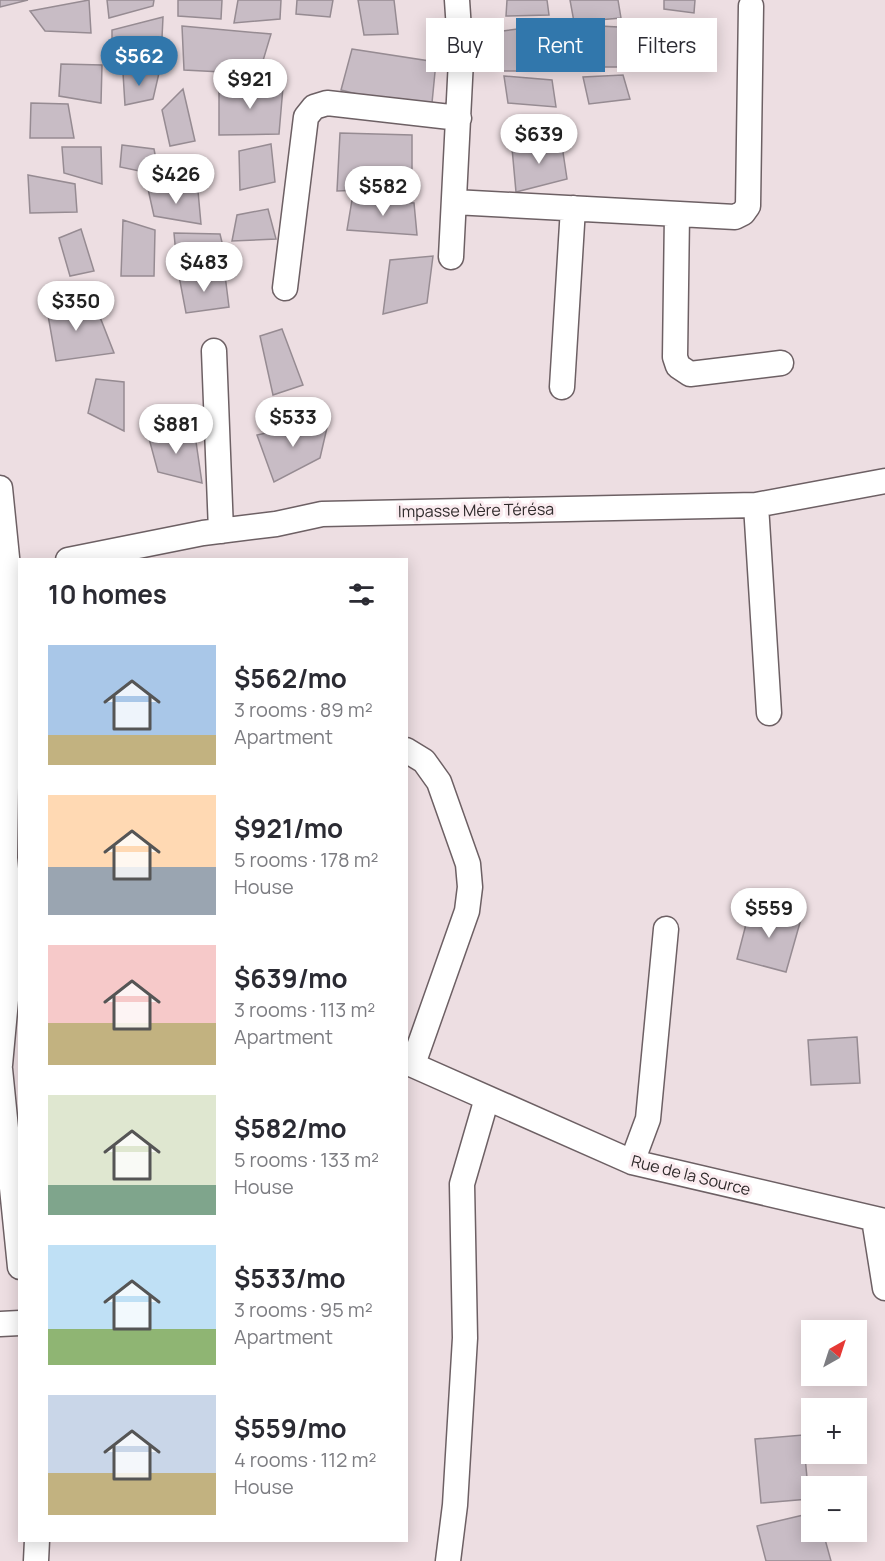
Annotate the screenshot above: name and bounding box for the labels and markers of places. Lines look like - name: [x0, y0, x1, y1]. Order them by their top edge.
- pin: $562: [103, 36, 175, 87]
- pin: $921: [214, 59, 286, 110]
- pin: $639: [503, 114, 575, 165]
- pin: $426: [140, 154, 212, 205]
- pin: $582: [347, 166, 419, 217]
- pin: $483: [168, 242, 240, 293]
- pin: $350: [40, 281, 112, 332]
- pin: $533: [257, 397, 329, 448]
- pin: $881: [140, 404, 212, 455]
- pin: $559: [733, 888, 805, 939]

